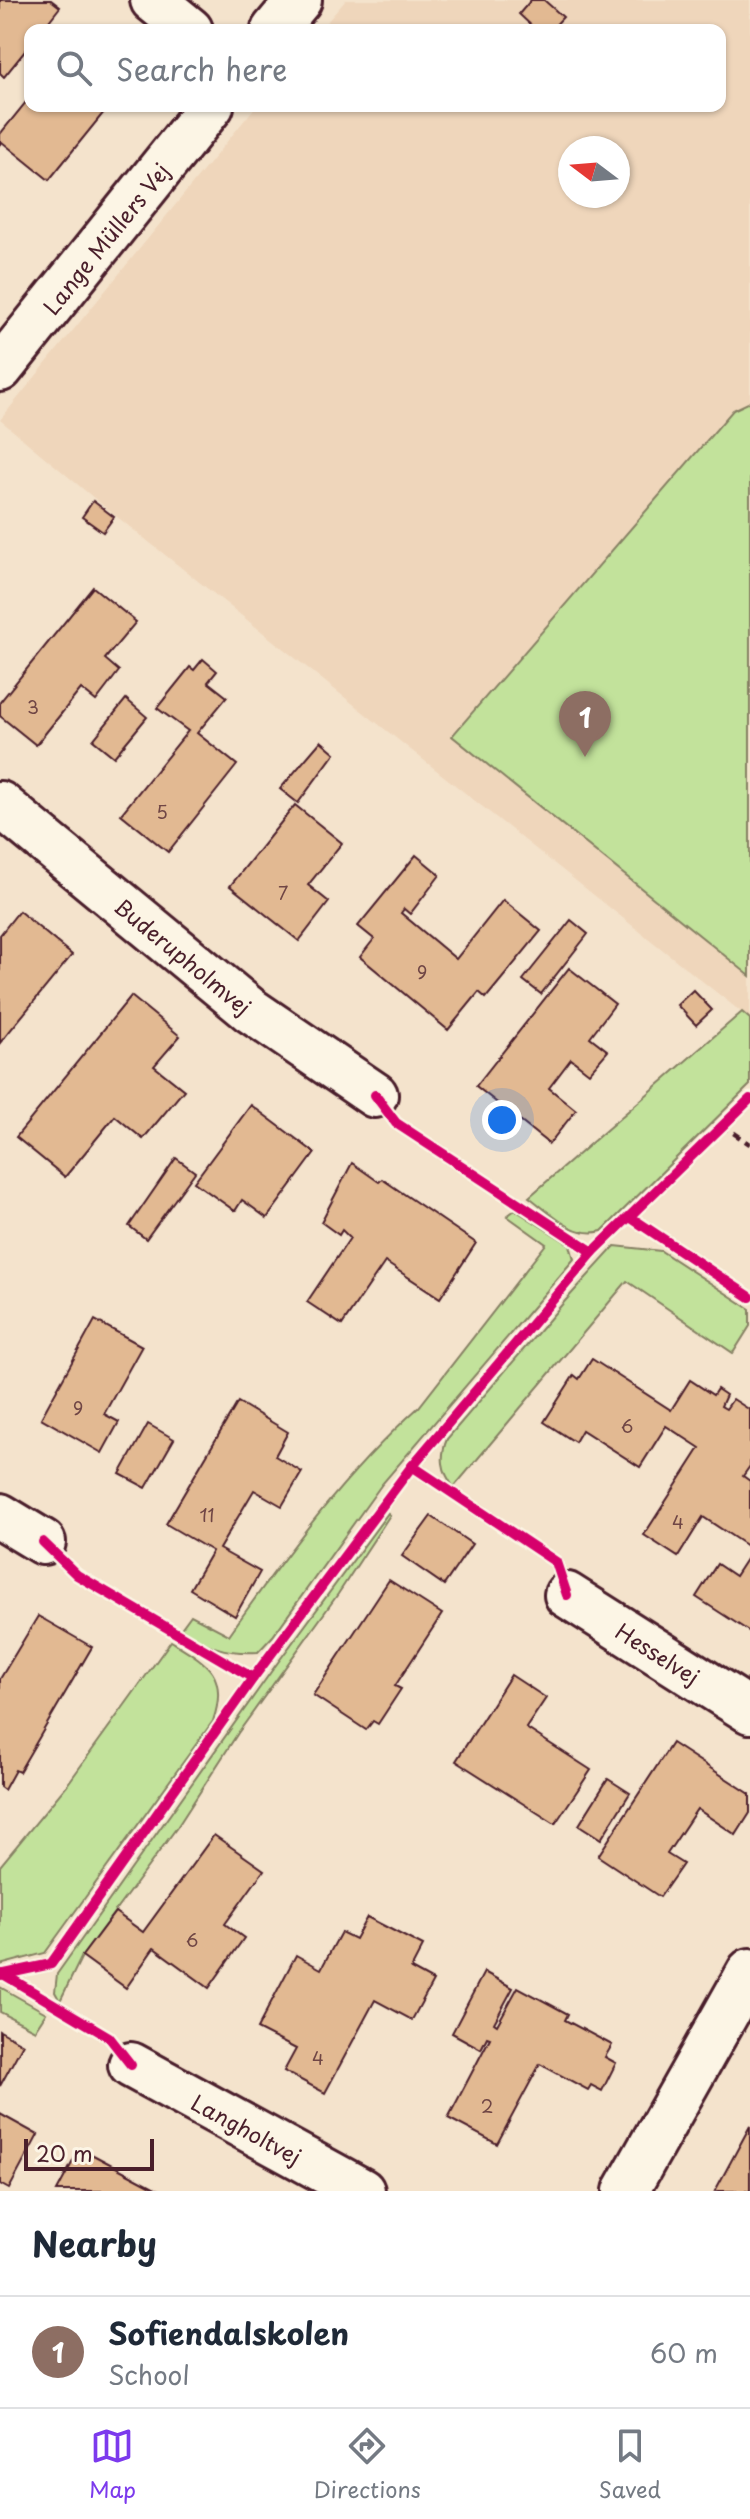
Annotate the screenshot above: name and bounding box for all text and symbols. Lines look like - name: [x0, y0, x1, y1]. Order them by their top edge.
- search box: [24, 24, 726, 112]
- icon: search: [52, 46, 96, 90]
- text: Search here: [116, 46, 288, 91]
- north arrow: [558, 136, 630, 208]
- street label: Lange Müllers Vej: [34, 155, 176, 321]
- pin: 1: [559, 691, 611, 757]
- house number: 3: [27, 693, 39, 720]
- house number: 5: [156, 798, 168, 825]
- house number: 7: [278, 879, 288, 906]
- street label: Buderupholmvej: [108, 889, 259, 1022]
- house number: 9: [417, 958, 427, 985]
- your location: [482, 1100, 522, 1140]
- house number: 9: [73, 1394, 83, 1421]
- house number: 6: [621, 1412, 633, 1439]
- house number: 11: [199, 1501, 215, 1528]
- house number: 4: [672, 1508, 684, 1535]
- street label: Hesselvej: [610, 1614, 707, 1692]
- house number: 6: [186, 1926, 198, 1953]
- house number: 4: [312, 2044, 324, 2071]
- street label: Langholtvej: [186, 2085, 308, 2172]
- house number: 2: [481, 2092, 493, 2119]
- scale bar: [24, 2135, 154, 2171]
- text: 20 m: [36, 2136, 93, 2169]
- text: Nearby: [32, 2217, 157, 2269]
- text: Sofiendalskolen: [108, 2310, 349, 2355]
- text: 1: [52, 2333, 64, 2372]
- text: 60 m: [650, 2333, 718, 2372]
- text: School: [108, 2355, 190, 2394]
- tab: Map: [89, 2424, 136, 2505]
- tab: Directions: [314, 2424, 421, 2505]
- tab: Saved: [599, 2424, 661, 2505]

